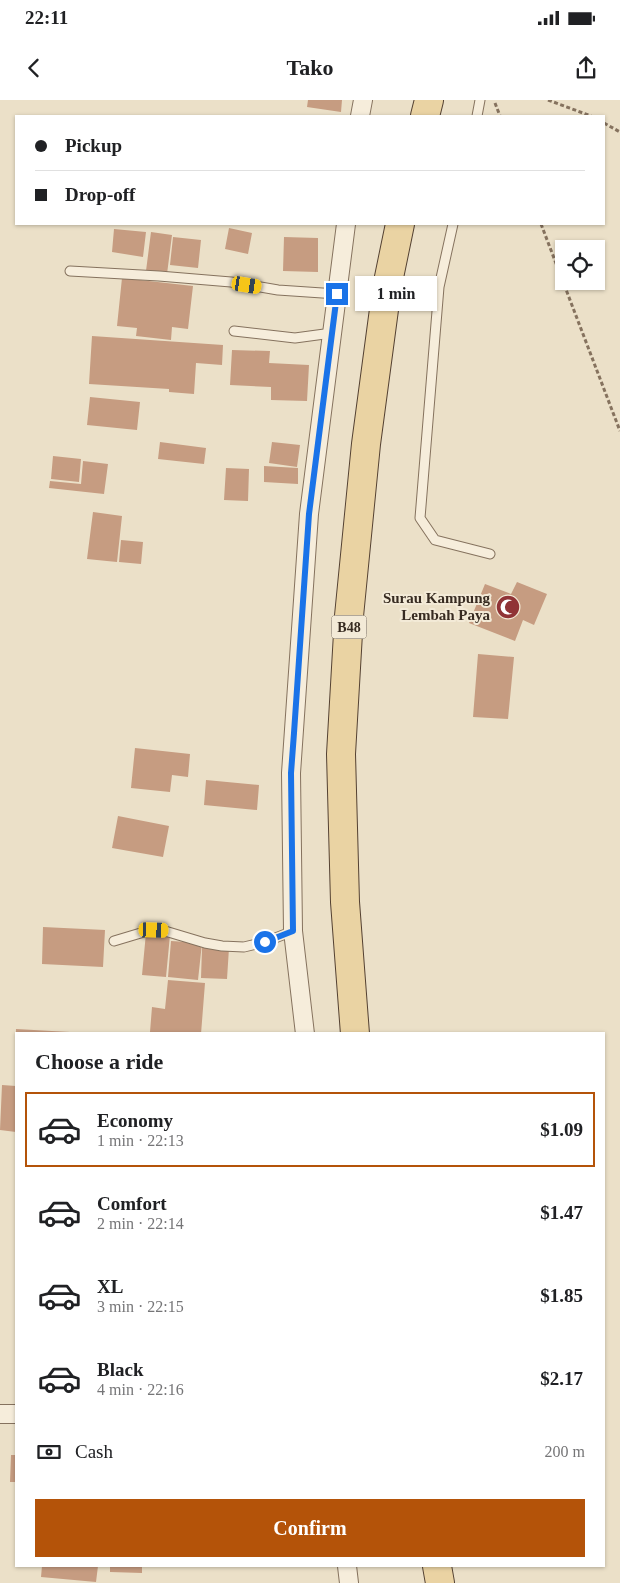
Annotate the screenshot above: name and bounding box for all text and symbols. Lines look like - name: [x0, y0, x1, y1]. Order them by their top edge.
- text: 22:11: [25, 7, 68, 28]
- icon: back: [20, 54, 48, 82]
- icon: share: [572, 54, 600, 82]
- text: Tako: [287, 55, 333, 80]
- text: Pickup: [65, 135, 122, 156]
- text: Drop-off: [65, 184, 135, 205]
- map controls: [555, 240, 605, 290]
- button: locate: [555, 240, 605, 290]
- car: [231, 275, 262, 295]
- callout: 1 min: [354, 276, 437, 312]
- route end: [326, 283, 348, 305]
- text: 1 min: [377, 285, 415, 302]
- place label: Surau Kampung Lembah Paya: [383, 590, 490, 623]
- mosque icon: Surau Kampung Lembah Paya: [495, 594, 521, 620]
- road number: B48: [332, 616, 366, 638]
- car: [138, 922, 169, 938]
- route start: [254, 931, 276, 953]
- text: Choose a ride: [35, 1049, 163, 1074]
- icon: car: [37, 1107, 82, 1152]
- text: Economy: [97, 1110, 173, 1131]
- text: $1.09: [540, 1119, 583, 1140]
- text: 1 min · 22:13: [97, 1132, 184, 1149]
- icon: car: [37, 1190, 82, 1235]
- text: Comfort: [97, 1193, 167, 1214]
- text: $1.47: [540, 1202, 583, 1223]
- text: 2 min · 22:14: [97, 1215, 184, 1232]
- icon: car: [37, 1273, 82, 1318]
- text: XL: [97, 1276, 123, 1297]
- text: $1.85: [540, 1285, 583, 1306]
- text: 3 min · 22:15: [97, 1298, 184, 1315]
- icon: car: [37, 1356, 82, 1401]
- text: Black: [97, 1359, 143, 1380]
- text: $2.17: [540, 1368, 583, 1389]
- text: 4 min · 22:16: [97, 1381, 184, 1398]
- icon: cash: [35, 1438, 63, 1466]
- text: Cash: [75, 1441, 113, 1462]
- text: 200 m: [545, 1443, 585, 1460]
- button: Confirm: [35, 1499, 585, 1557]

